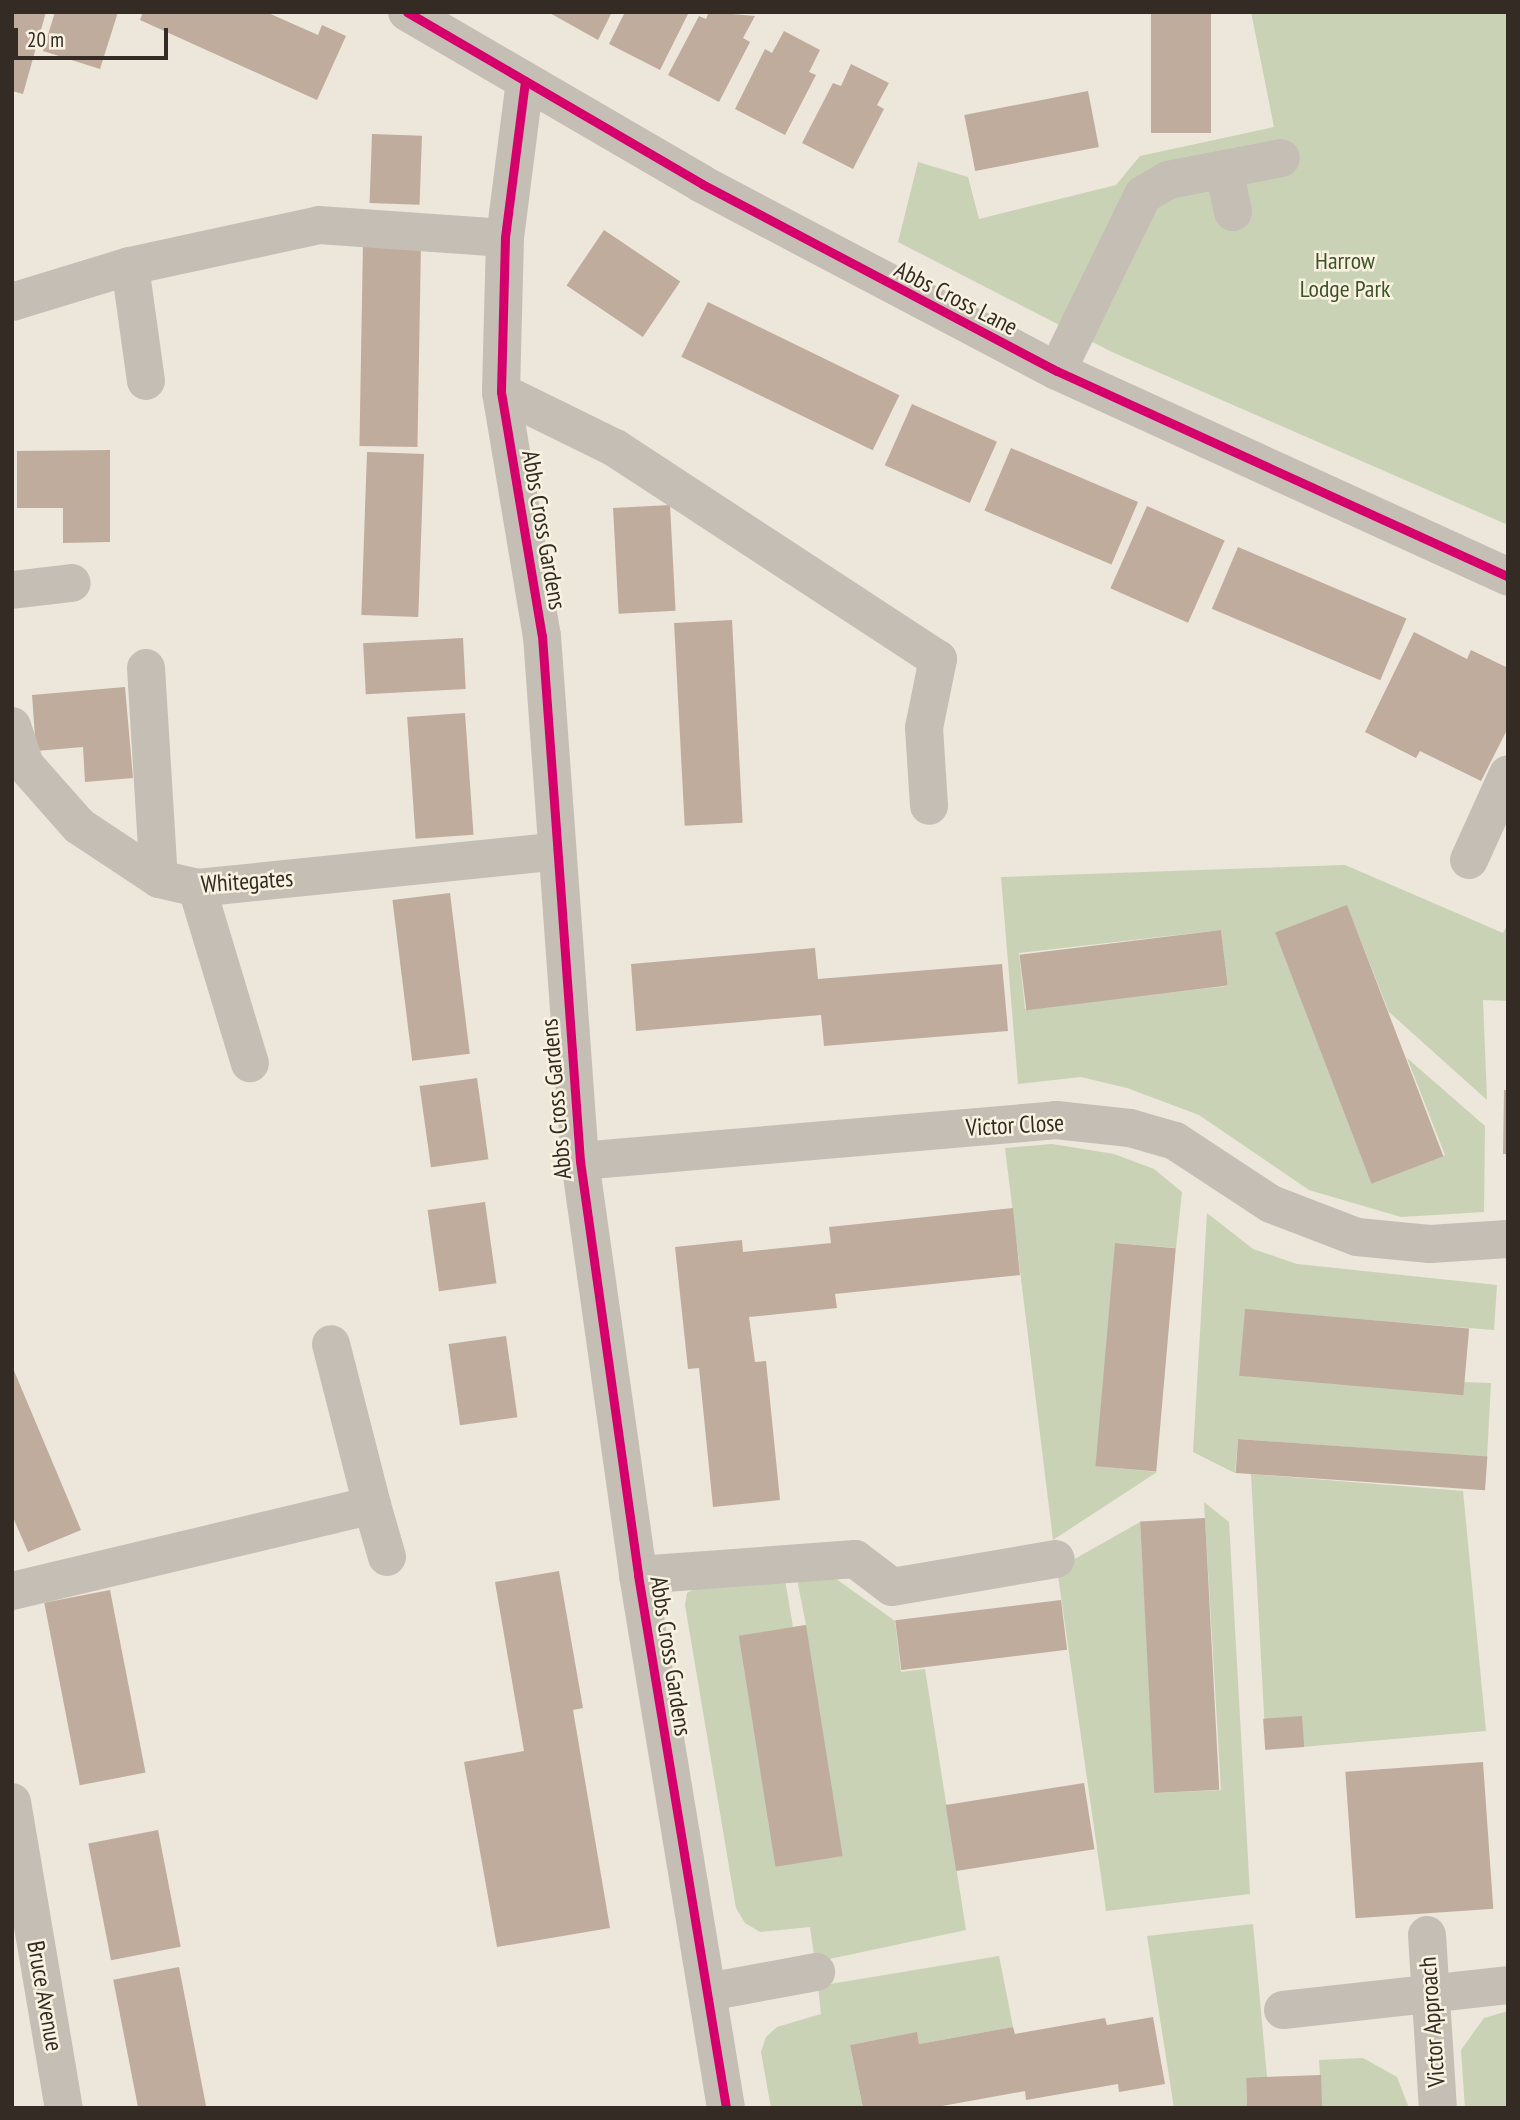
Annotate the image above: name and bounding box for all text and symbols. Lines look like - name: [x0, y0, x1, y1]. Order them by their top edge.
- scale bar: [18, 14, 172, 58]
- text: 20 m: [27, 26, 64, 53]
- park label: Harrow Lodge Park: [1300, 247, 1390, 303]
- street label: Abbs Cross Lane: [890, 255, 1022, 341]
- street label: Abbs Cross Gardens: [516, 448, 572, 612]
- street label: Whitegates: [200, 863, 294, 899]
- street label: Abbs Cross Gardens: [535, 1017, 577, 1181]
- street label: Victor Close: [965, 1108, 1065, 1142]
- street label: Abbs Cross Gardens: [644, 1574, 698, 1738]
- street label: Bruce Avenue: [21, 1938, 69, 2054]
- street label: Victor Approach: [1413, 1956, 1451, 2088]

